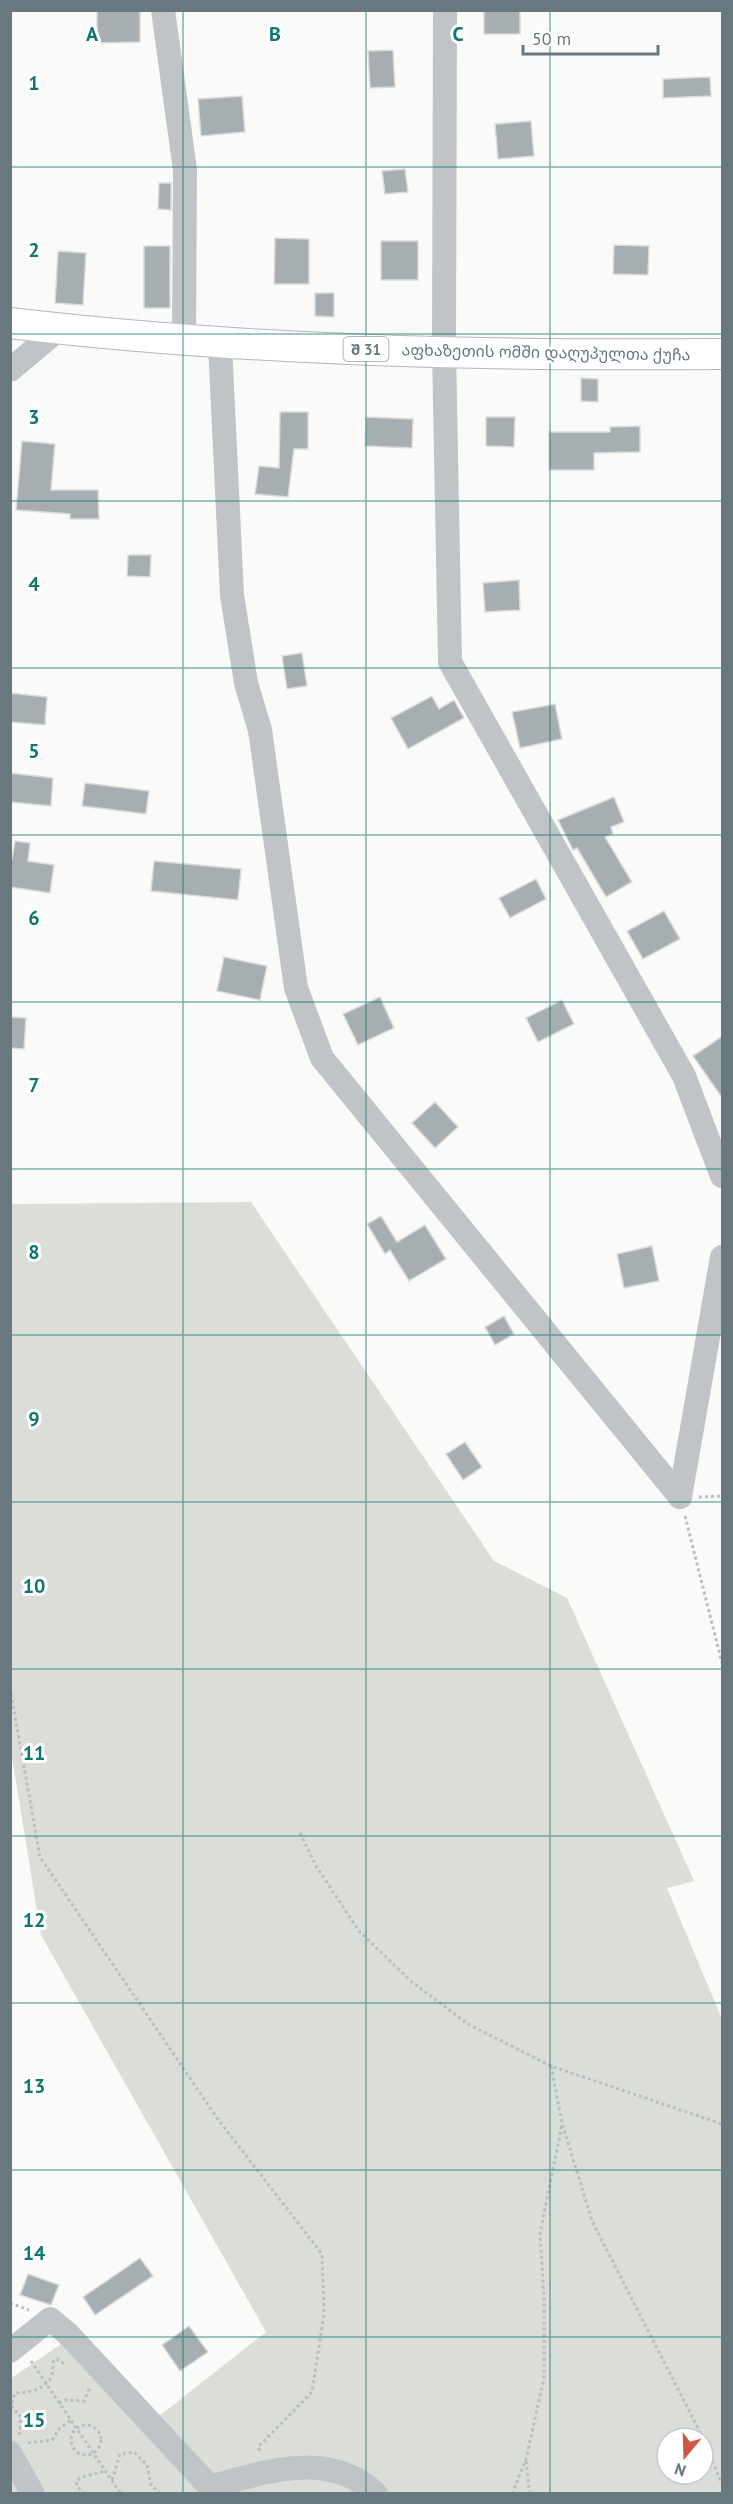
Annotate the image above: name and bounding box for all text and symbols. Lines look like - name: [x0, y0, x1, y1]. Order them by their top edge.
- scale bar: [523, 18, 658, 56]
- text: A: [86, 21, 99, 47]
- text: B: [269, 21, 281, 47]
- text: C: [452, 21, 464, 47]
- text: 50 m: [532, 27, 571, 50]
- text: 1: [28, 70, 40, 96]
- text: 2: [28, 237, 40, 263]
- road number: შ 31: [344, 337, 388, 361]
- street label: აფხაზეთის ომში დაღუპულთა ქუჩა: [401, 339, 690, 366]
- text: 3: [28, 404, 40, 430]
- text: 4: [28, 571, 40, 597]
- text: 5: [28, 738, 40, 764]
- text: 6: [28, 905, 40, 931]
- text: 7: [28, 1072, 40, 1098]
- text: 8: [28, 1239, 40, 1265]
- text: 9: [28, 1406, 40, 1432]
- text: 10: [23, 1573, 45, 1599]
- text: 11: [23, 1740, 45, 1766]
- text: 12: [23, 1907, 45, 1933]
- text: 13: [23, 2073, 45, 2099]
- text: 14: [23, 2240, 46, 2266]
- text: 15: [23, 2407, 45, 2433]
- north arrow: [655, 2426, 715, 2486]
- text: N: [672, 2459, 688, 2481]

